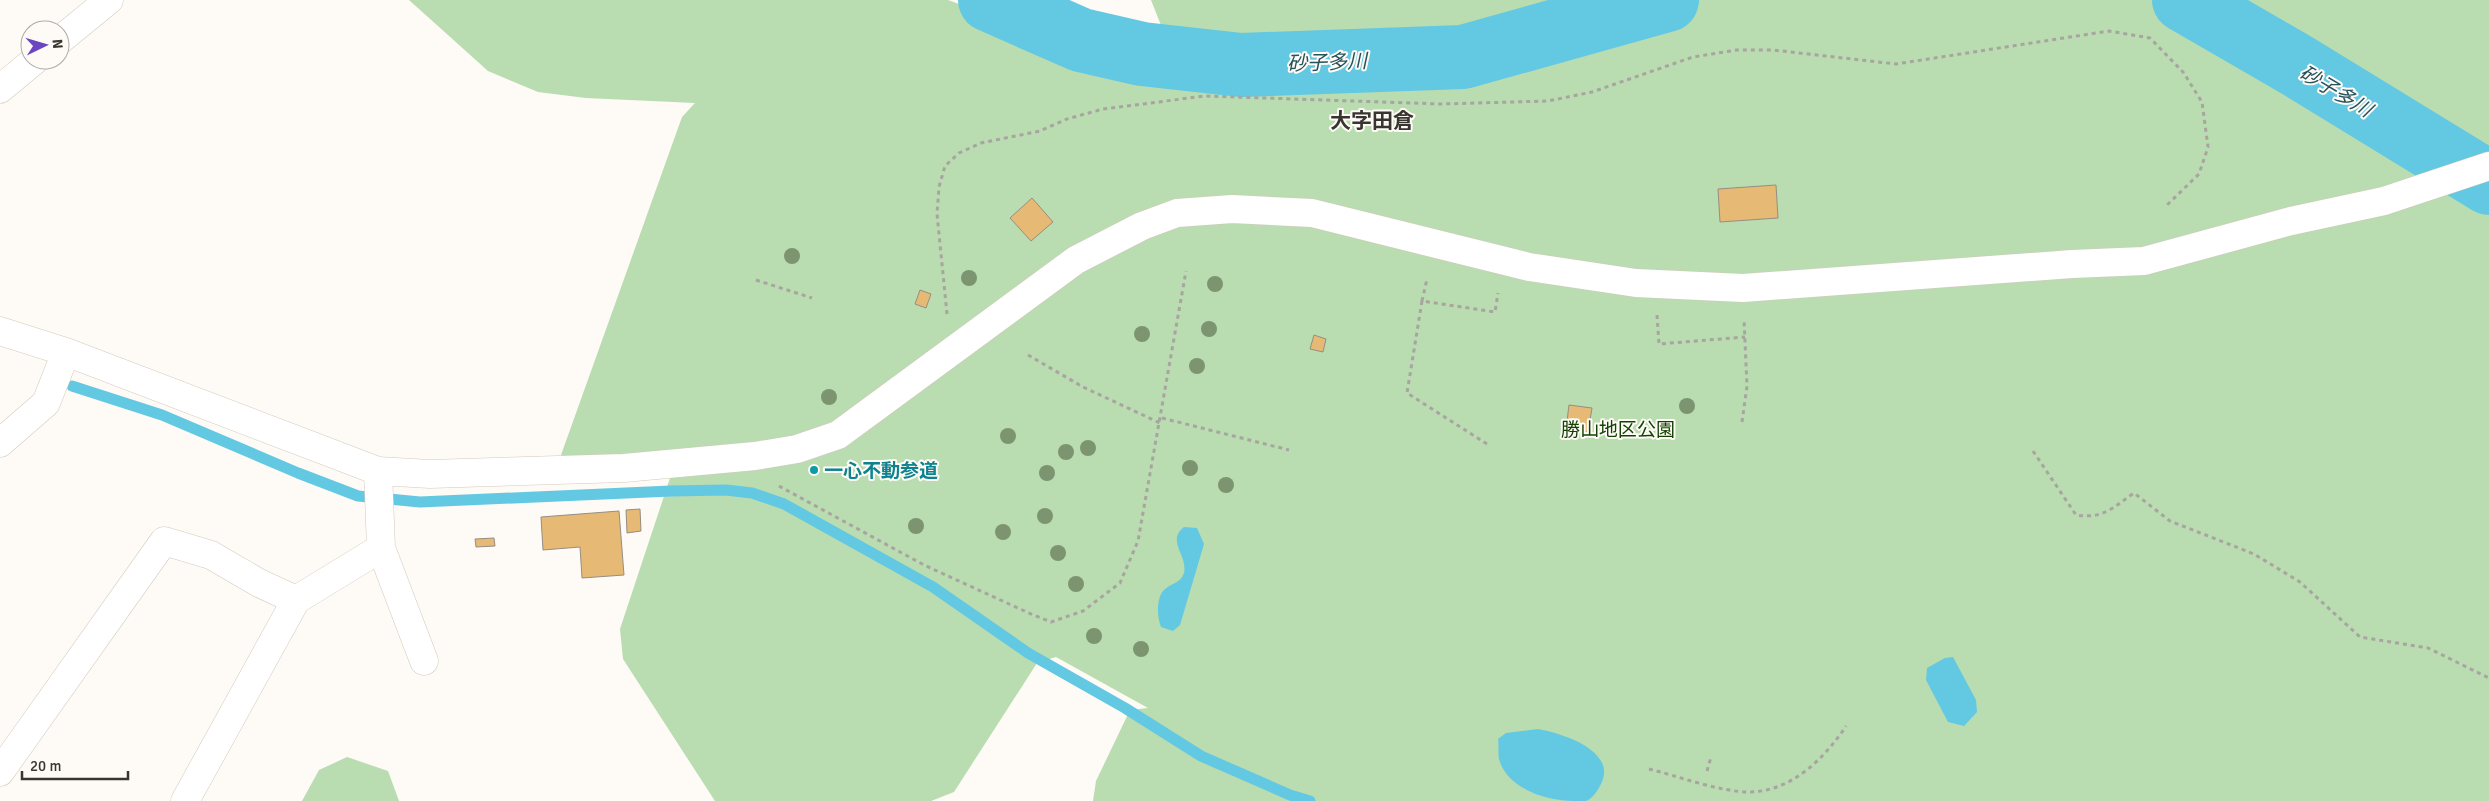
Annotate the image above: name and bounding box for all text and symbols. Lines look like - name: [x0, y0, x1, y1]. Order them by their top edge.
- north arrow: [20, 20, 70, 70]
- text: N: [49, 38, 66, 50]
- water label: 砂子多川: [1287, 49, 1369, 76]
- water label: 砂子多川: [2295, 60, 2378, 124]
- district label: 大字田倉: [1330, 108, 1414, 134]
- park label: 勝山地区公園: [1561, 418, 1675, 442]
- place label: 一心不動参道: [824, 459, 938, 483]
- marker: 一心不動参道: [808, 464, 820, 476]
- scale bar: [22, 748, 129, 780]
- text: 20 m: [30, 757, 61, 775]

